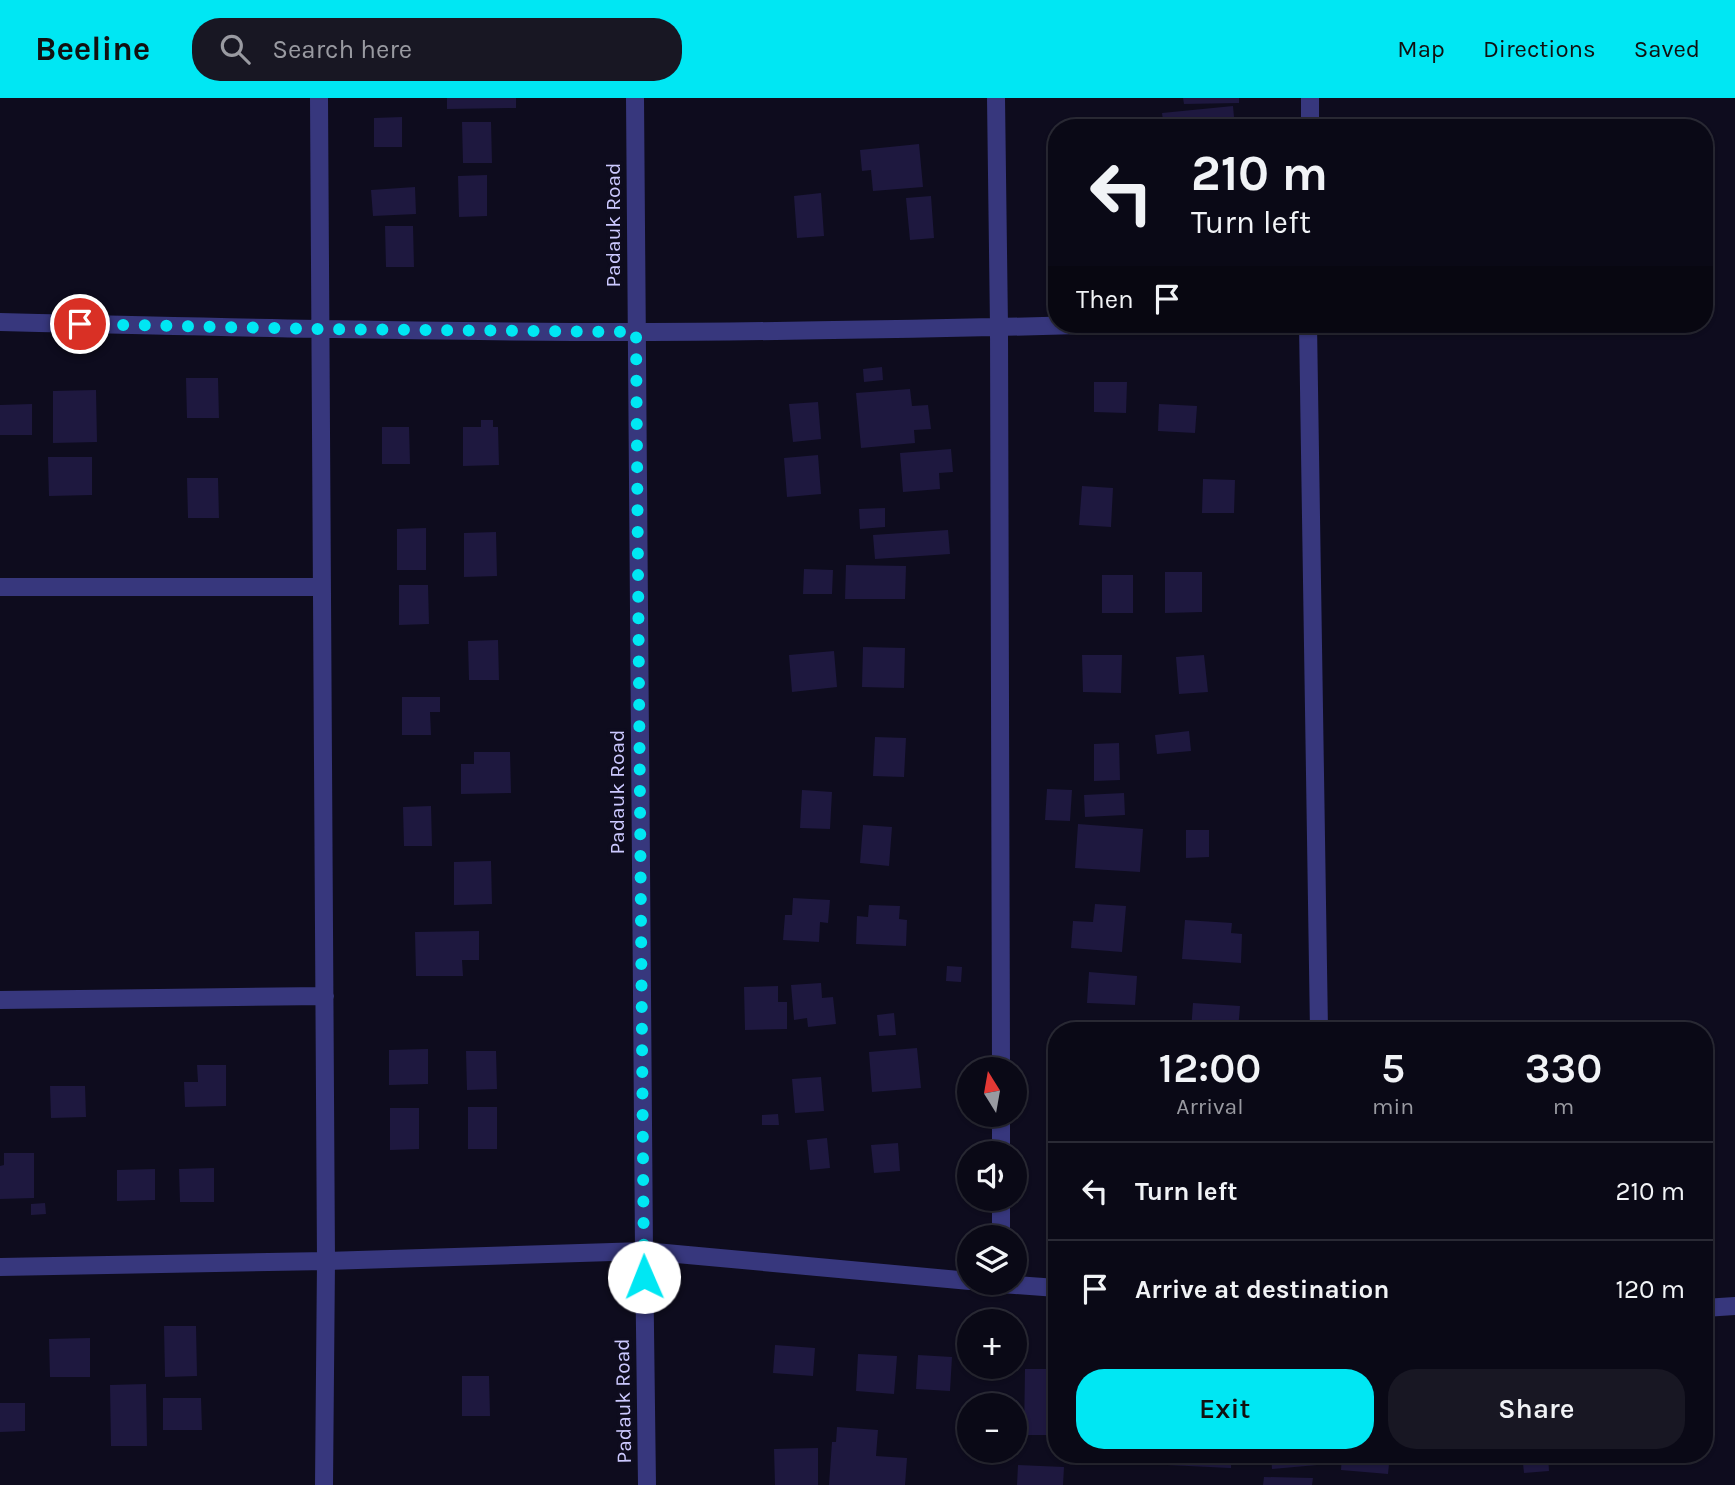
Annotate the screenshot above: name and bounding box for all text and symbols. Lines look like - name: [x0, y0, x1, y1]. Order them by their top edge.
- search box: [192, 18, 682, 81]
- text: Beeline: [35, 30, 150, 68]
- icon: search: [216, 30, 254, 68]
- text: Search here: [272, 34, 412, 65]
- text: Map: [1397, 35, 1445, 63]
- text: Directions: [1483, 35, 1596, 63]
- text: Saved: [1634, 35, 1700, 63]
- text: 210 m: [1191, 145, 1328, 202]
- icon: left: [1076, 147, 1167, 238]
- street label: Padauk Road: [601, 162, 625, 288]
- text: Turn left: [1191, 204, 1311, 241]
- icon: arrive: [1148, 280, 1186, 318]
- text: Then: [1076, 284, 1134, 315]
- pin: [50, 294, 110, 354]
- icon: arrive: [61, 305, 99, 343]
- street label: Padauk Road: [605, 729, 629, 855]
- text: 12:00: [1159, 1043, 1261, 1093]
- text: 5: [1381, 1043, 1405, 1093]
- text: 330: [1525, 1043, 1602, 1093]
- north arrow: [957, 1057, 1027, 1127]
- map controls: [957, 1057, 1027, 1463]
- text: Arrival: [1176, 1093, 1244, 1120]
- text: min: [1372, 1093, 1414, 1120]
- text: m: [1553, 1093, 1574, 1120]
- button: sound: [957, 1141, 1027, 1211]
- icon: left: [1076, 1172, 1114, 1210]
- text: Turn left: [1135, 1176, 1237, 1207]
- text: 210 m: [1615, 1176, 1685, 1207]
- button: layers: [957, 1225, 1027, 1295]
- position arrow: [607, 1240, 681, 1314]
- icon: arrive: [1076, 1270, 1114, 1308]
- text: Arrive at destination: [1135, 1274, 1389, 1305]
- text: 120 m: [1615, 1274, 1685, 1305]
- button: +: [957, 1309, 1027, 1379]
- street label: Padauk Road: [610, 1338, 636, 1464]
- button: Exit: [1076, 1369, 1374, 1449]
- button: Share: [1388, 1369, 1685, 1449]
- button: −: [957, 1393, 1027, 1463]

